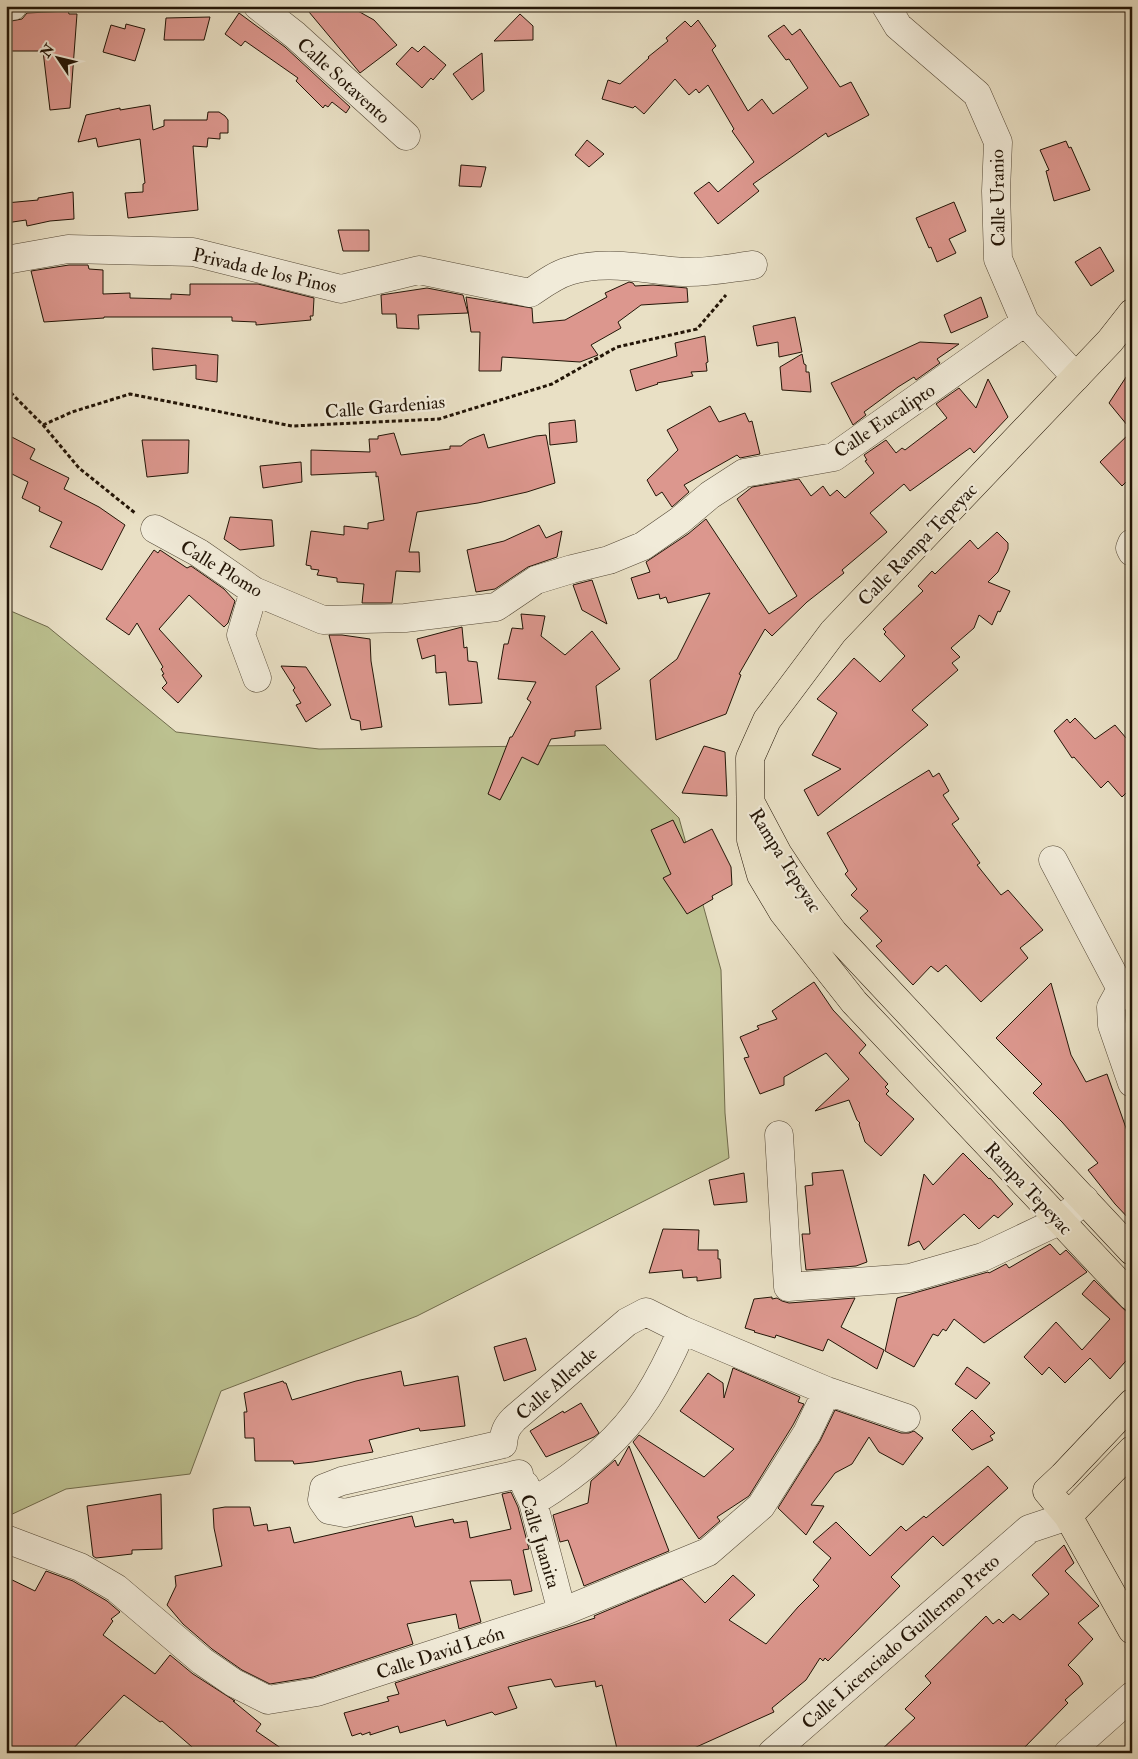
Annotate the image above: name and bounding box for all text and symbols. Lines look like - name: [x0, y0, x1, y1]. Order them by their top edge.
- north arrow: [32, 32, 82, 82]
- street label: Calle Sotavento: [292, 32, 395, 129]
- text: N: [37, 40, 59, 62]
- street label: Calle Uranio: [985, 149, 1011, 247]
- street label: Privada de los Pinos: [190, 243, 339, 299]
- street label: Calle Eucalipto: [829, 378, 940, 464]
- street label: Calle Gardenias: [324, 390, 446, 424]
- street label: Calle Rampa Tepeyac: [853, 478, 983, 612]
- street label: Calle Plomo: [176, 535, 267, 603]
- street label: Rampa Tepeyac: [743, 804, 827, 918]
- street label: Rampa Tepeyac: [978, 1137, 1078, 1241]
- street label: Calle Allende: [511, 1342, 602, 1426]
- street label: Calle Juanita: [514, 1491, 566, 1591]
- street label: Calle Licenciado Guillermo Preto: [797, 1549, 1005, 1734]
- street label: Calle David León: [373, 1621, 508, 1685]

